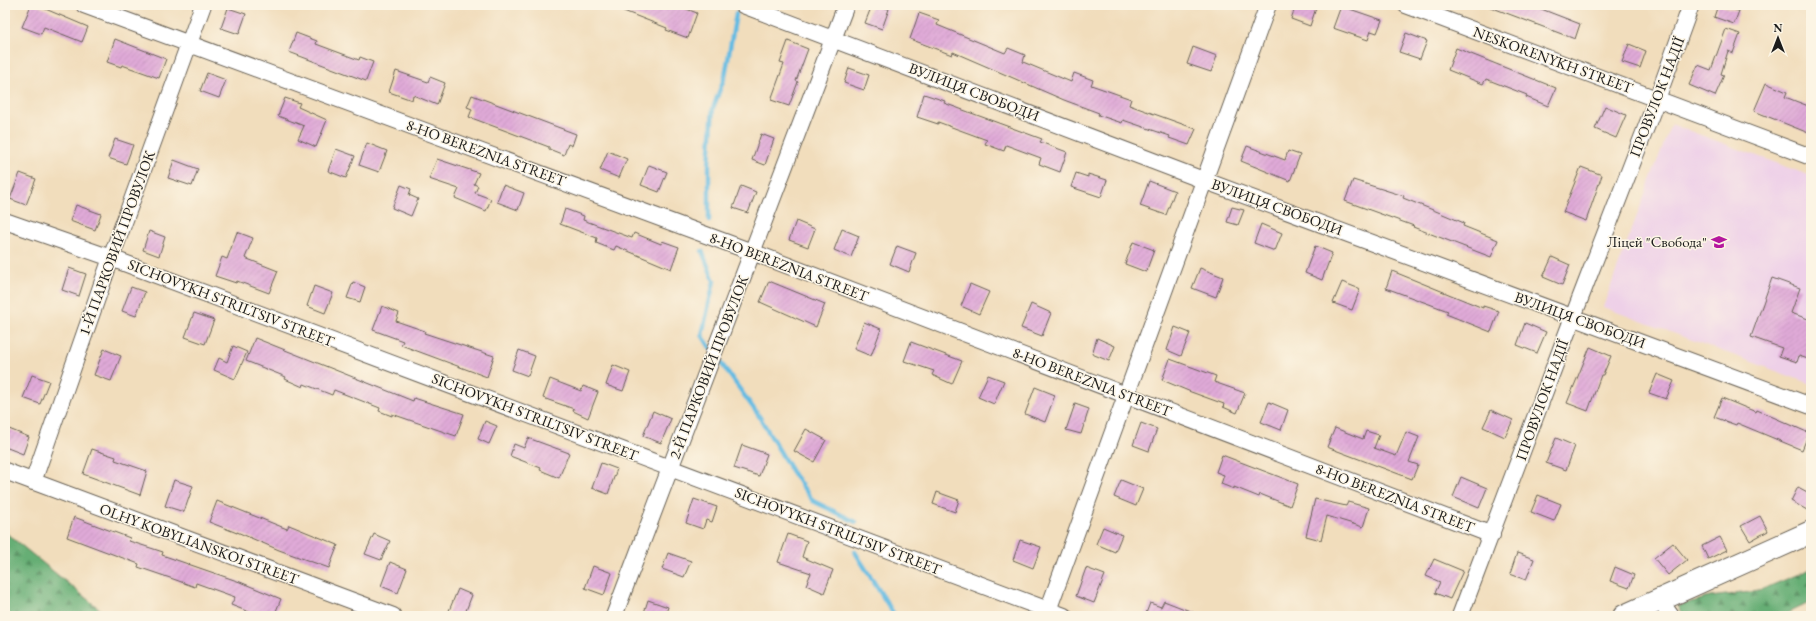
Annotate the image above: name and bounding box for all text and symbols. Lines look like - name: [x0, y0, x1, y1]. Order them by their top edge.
- north arrow: [1758, 18, 1798, 58]
- text: N: [1774, 21, 1783, 35]
- street label: NESKORENYKH STREET: [1471, 22, 1637, 98]
- street label: ПРОВУЛОК НАДІЇ: [1625, 34, 1688, 160]
- street label: ВУЛИЦЯ СВОБОДИ: [906, 58, 1042, 125]
- street label: 8-HO BEREZNIA STREET: [404, 115, 569, 191]
- street label: 1-Й ПАРКОВИЙ ПРОВУЛОК: [74, 148, 159, 338]
- street label: ВУЛИЦЯ СВОБОДИ: [1209, 174, 1345, 239]
- street label: 8-HO BEREZNIA STREET: [707, 227, 872, 306]
- place label: Ліцей "Свобода": [1607, 232, 1707, 251]
- school or university icon: Ліцей "Свобода": [1710, 233, 1728, 251]
- street label: SICHOVYKH STRILTSIV STREET: [125, 254, 338, 351]
- street label: 2-Й ПАРКОВИЙ ПРОВУЛОК: [665, 272, 752, 461]
- street label: ВУЛИЦЯ СВОБОДИ: [1512, 287, 1648, 352]
- street label: ПРОВУЛОК НАДІЇ: [1511, 337, 1572, 463]
- street label: 8-HO BEREZNIA STREET: [1010, 342, 1175, 421]
- street label: SICHOVYKH STRILTSIV STREET: [429, 368, 642, 465]
- street label: 8-HO BEREZNIA STREET: [1313, 458, 1478, 537]
- street label: SICHOVYKH STRILTSIV STREET: [732, 482, 945, 579]
- street label: OLHY KOBYLIANSKOI STREET: [97, 499, 302, 589]

